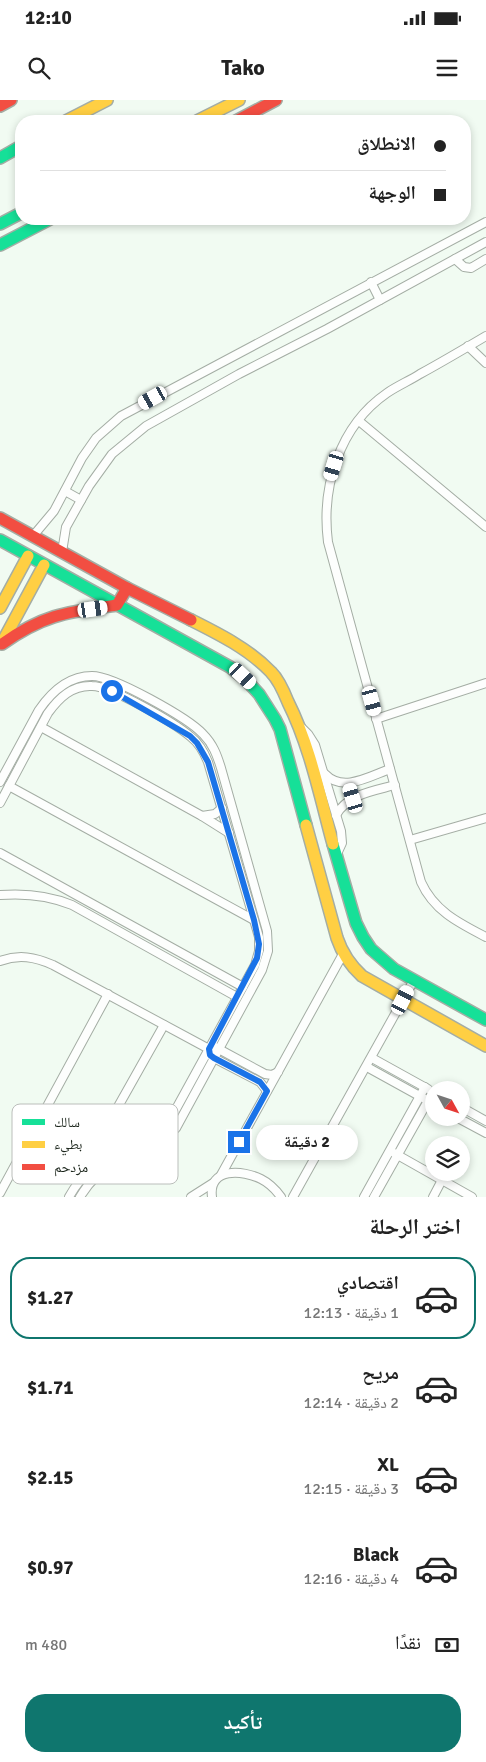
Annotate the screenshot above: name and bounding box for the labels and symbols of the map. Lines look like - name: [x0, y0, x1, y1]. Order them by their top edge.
- car: [136, 384, 169, 412]
- car: [322, 449, 345, 483]
- car: [77, 599, 108, 619]
- car: [226, 660, 259, 692]
- route start: [101, 680, 123, 702]
- car: [360, 685, 383, 717]
- car: [341, 781, 364, 815]
- car: [389, 983, 416, 1017]
- north arrow: [425, 1081, 470, 1126]
- legend: [12, 1104, 178, 1184]
- text: سالك: [54, 1114, 80, 1131]
- callout: 2 دقيقة: [256, 1124, 359, 1160]
- route end: [228, 1131, 250, 1153]
- text: بطيء: [54, 1136, 83, 1156]
- text: مزدحم: [54, 1159, 88, 1177]

